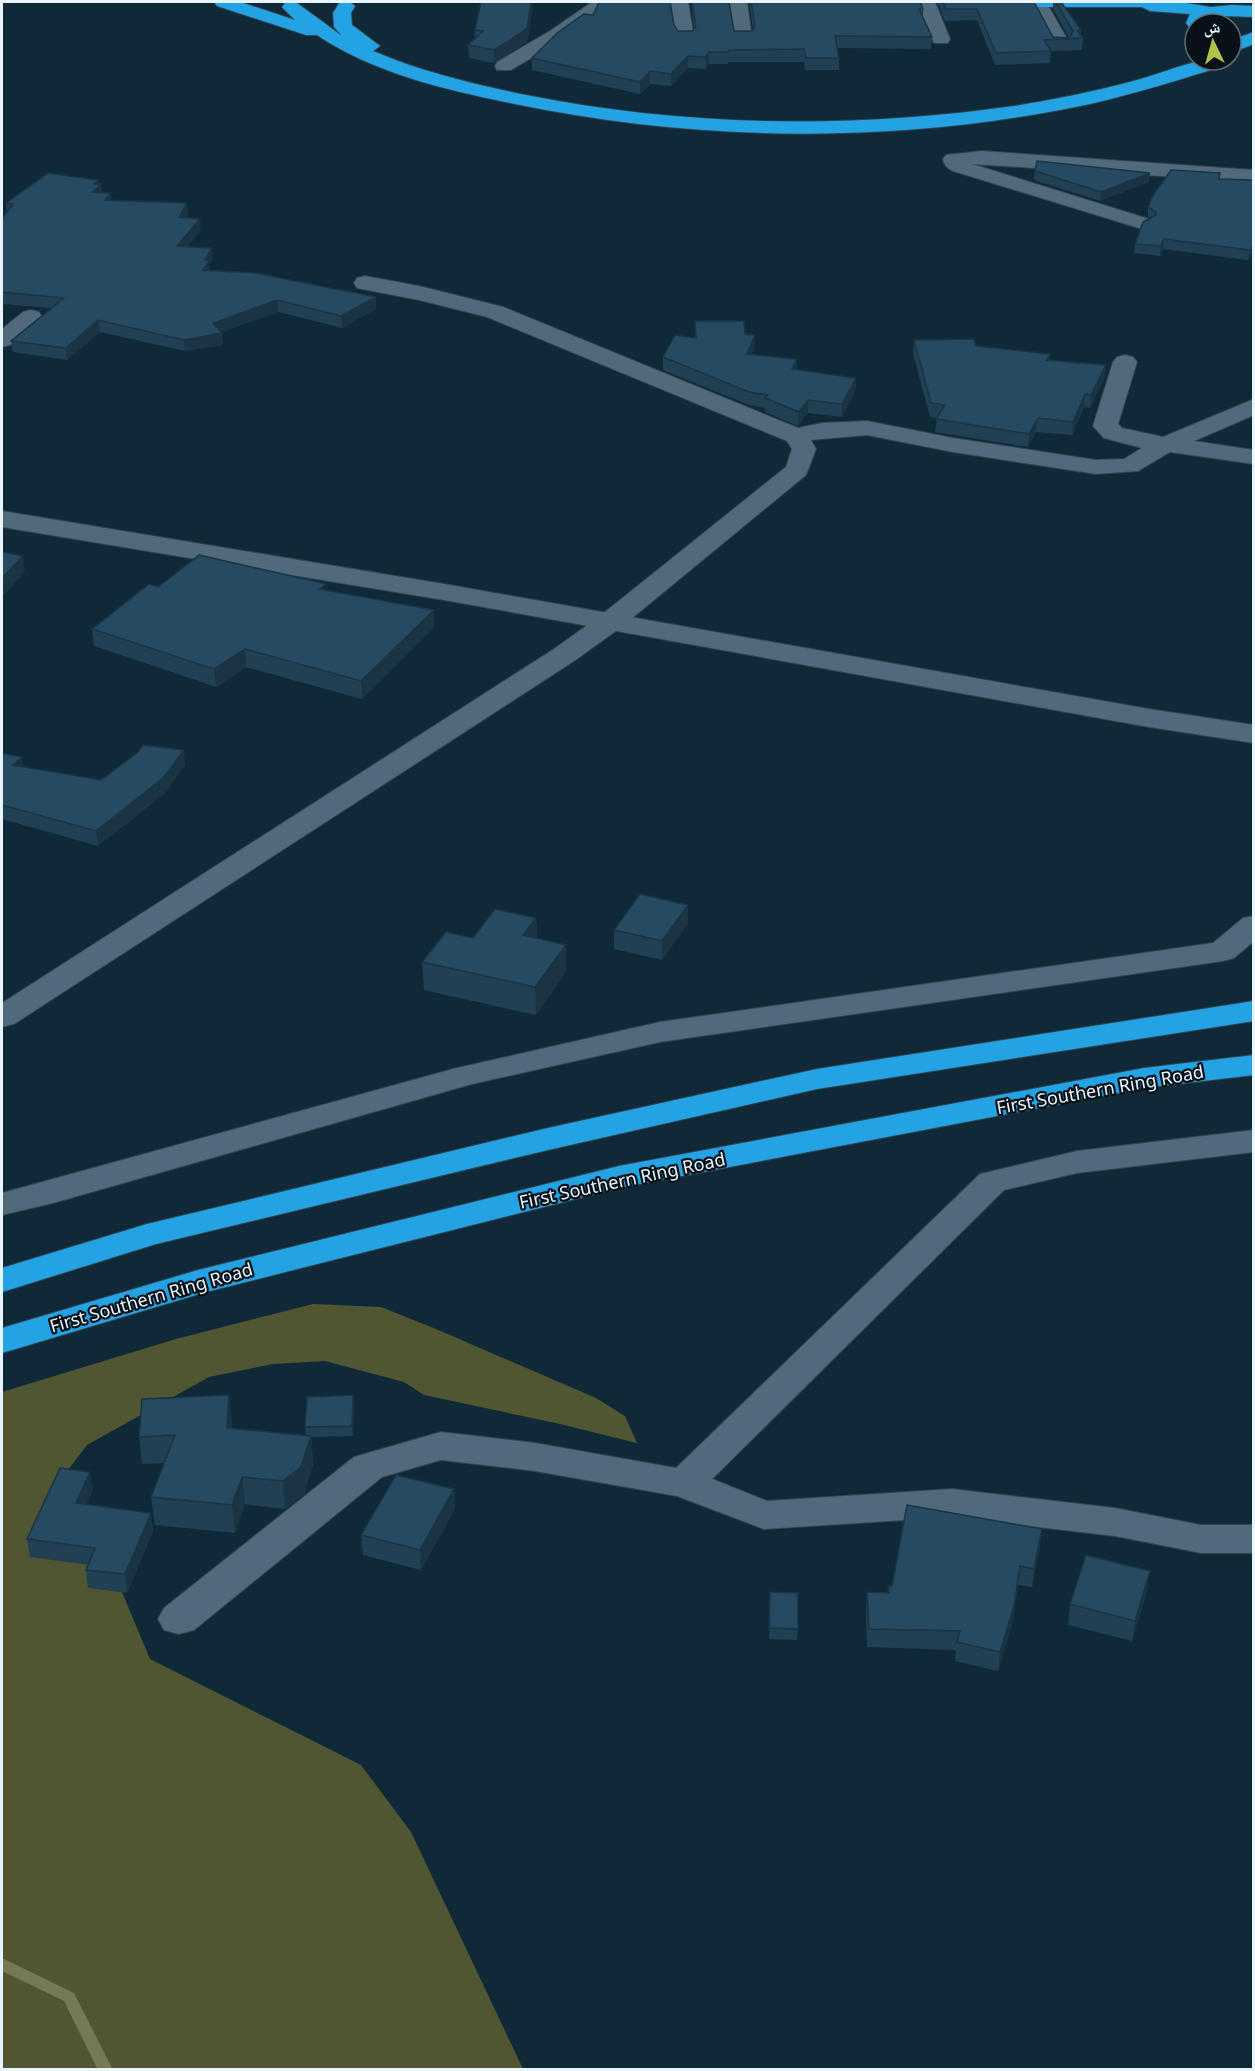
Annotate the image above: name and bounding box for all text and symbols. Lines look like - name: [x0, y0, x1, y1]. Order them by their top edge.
- north arrow: [1183, 12, 1243, 72]
- text: ش: [1202, 15, 1221, 39]
- street label: First Southern Ring Road: [994, 1059, 1206, 1119]
- street label: First Southern Ring Road: [517, 1146, 727, 1214]
- street label: First Southern Ring Road: [47, 1257, 255, 1337]

